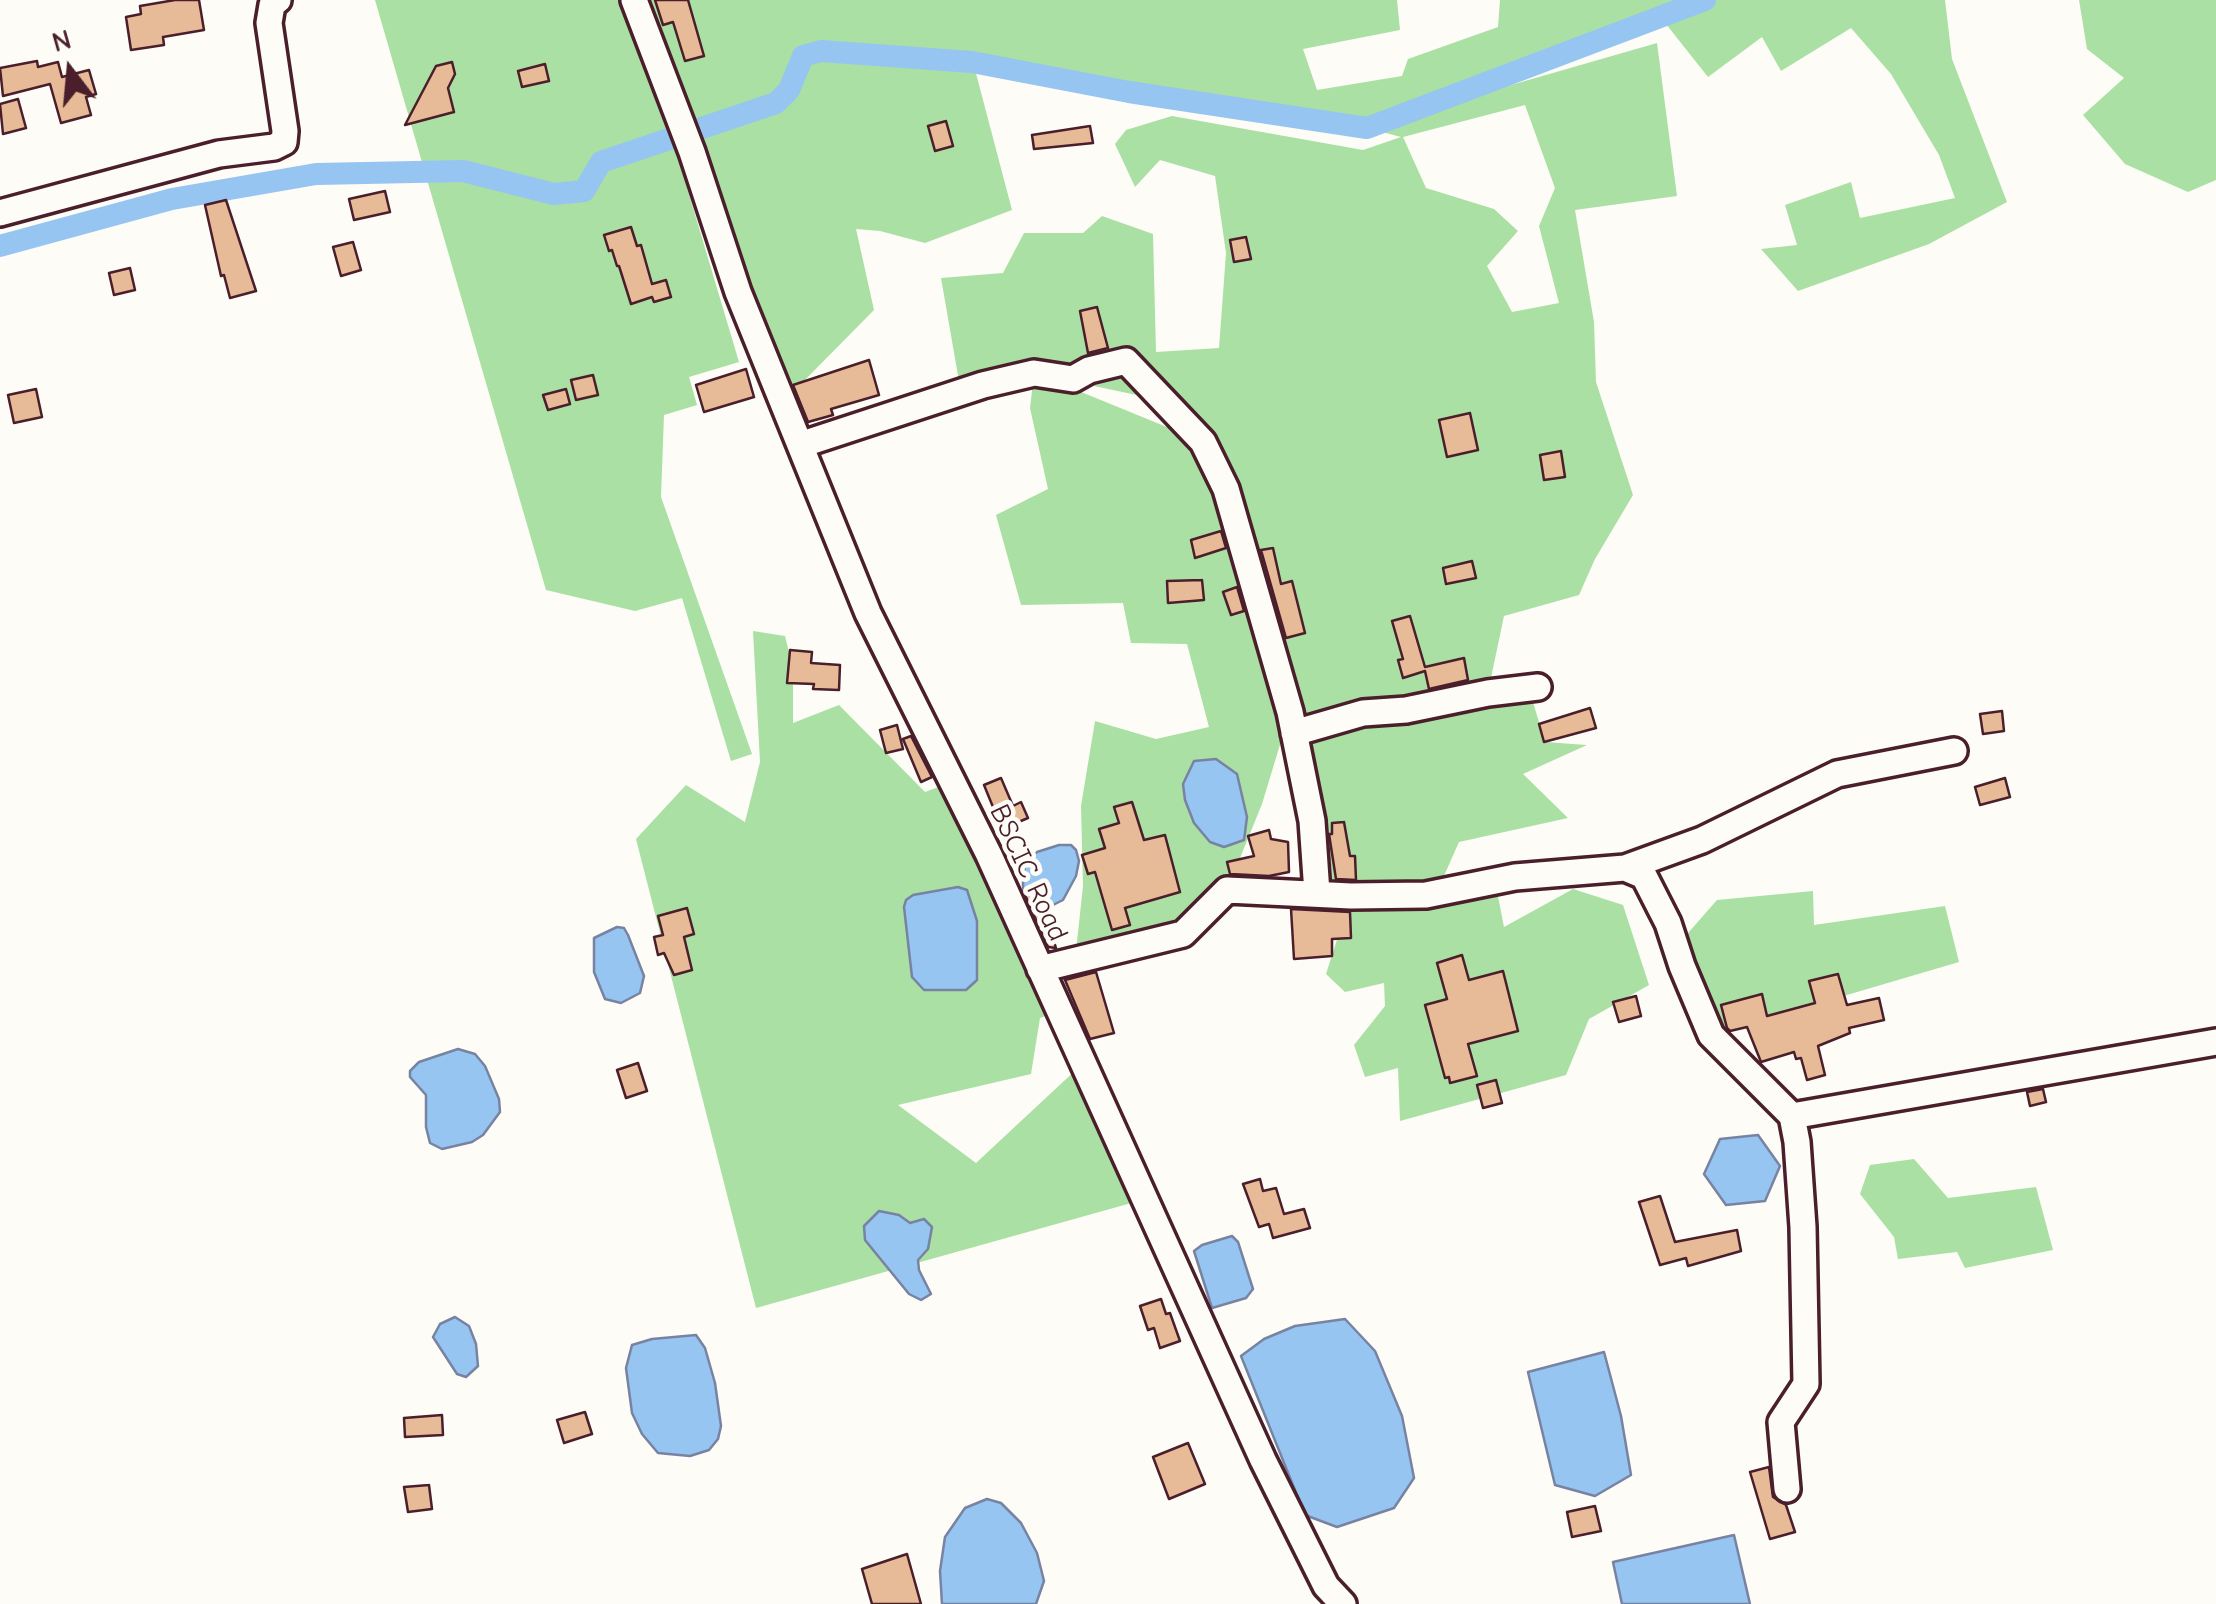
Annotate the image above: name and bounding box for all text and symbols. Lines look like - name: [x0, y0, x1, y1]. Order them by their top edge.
- north arrow: [20, 20, 120, 120]
- text: N: [49, 23, 75, 59]
- street label: BSCIC Road: [982, 799, 1074, 947]

